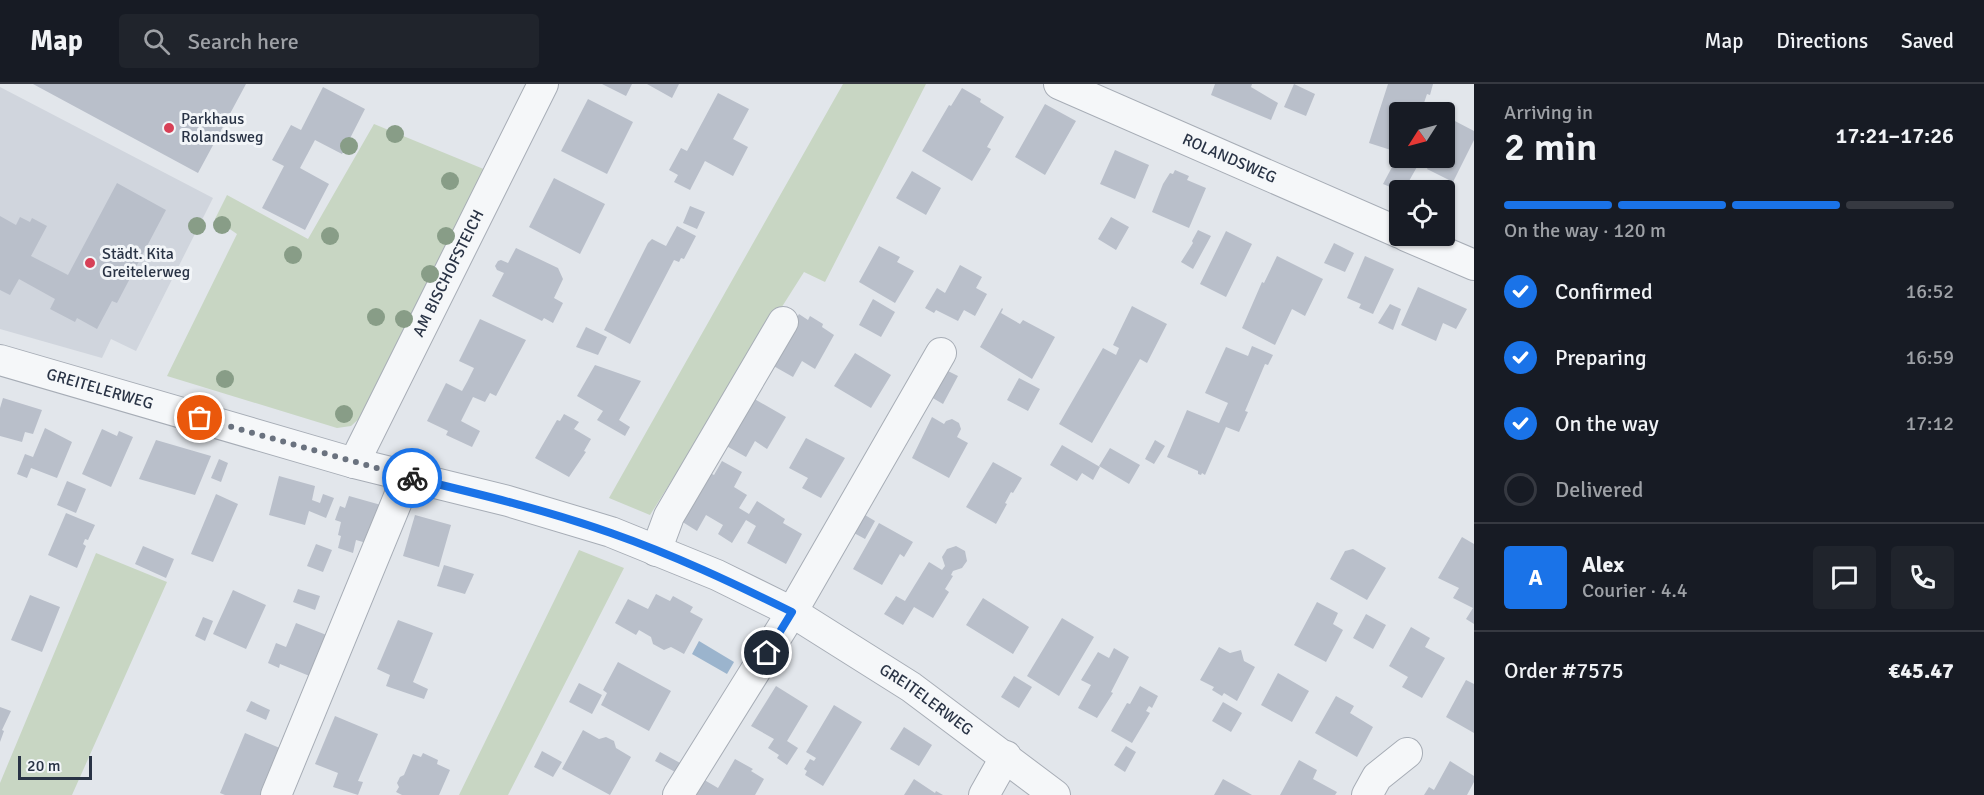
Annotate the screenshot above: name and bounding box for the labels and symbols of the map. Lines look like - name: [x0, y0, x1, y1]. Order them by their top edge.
- north arrow: [1389, 102, 1455, 168]
- place label: Parkhaus Rolandsweg: [181, 109, 264, 147]
- marker: Parkhaus Rolandsweg: [162, 121, 176, 135]
- street label: ROLANDSWEG: [1179, 129, 1280, 188]
- street label: AM BISCHOFSTEICH: [409, 206, 489, 340]
- place label: Städt. Kita Greitelerweg: [102, 244, 190, 282]
- marker: Städt. Kita Greitelerweg: [83, 256, 97, 270]
- street label: GREITELERWEG: [44, 364, 156, 414]
- pin: [174, 392, 225, 443]
- courier: [382, 448, 442, 508]
- pin: [741, 627, 792, 678]
- street label: GREITELERWEG: [876, 660, 977, 740]
- scale bar: [18, 753, 92, 780]

